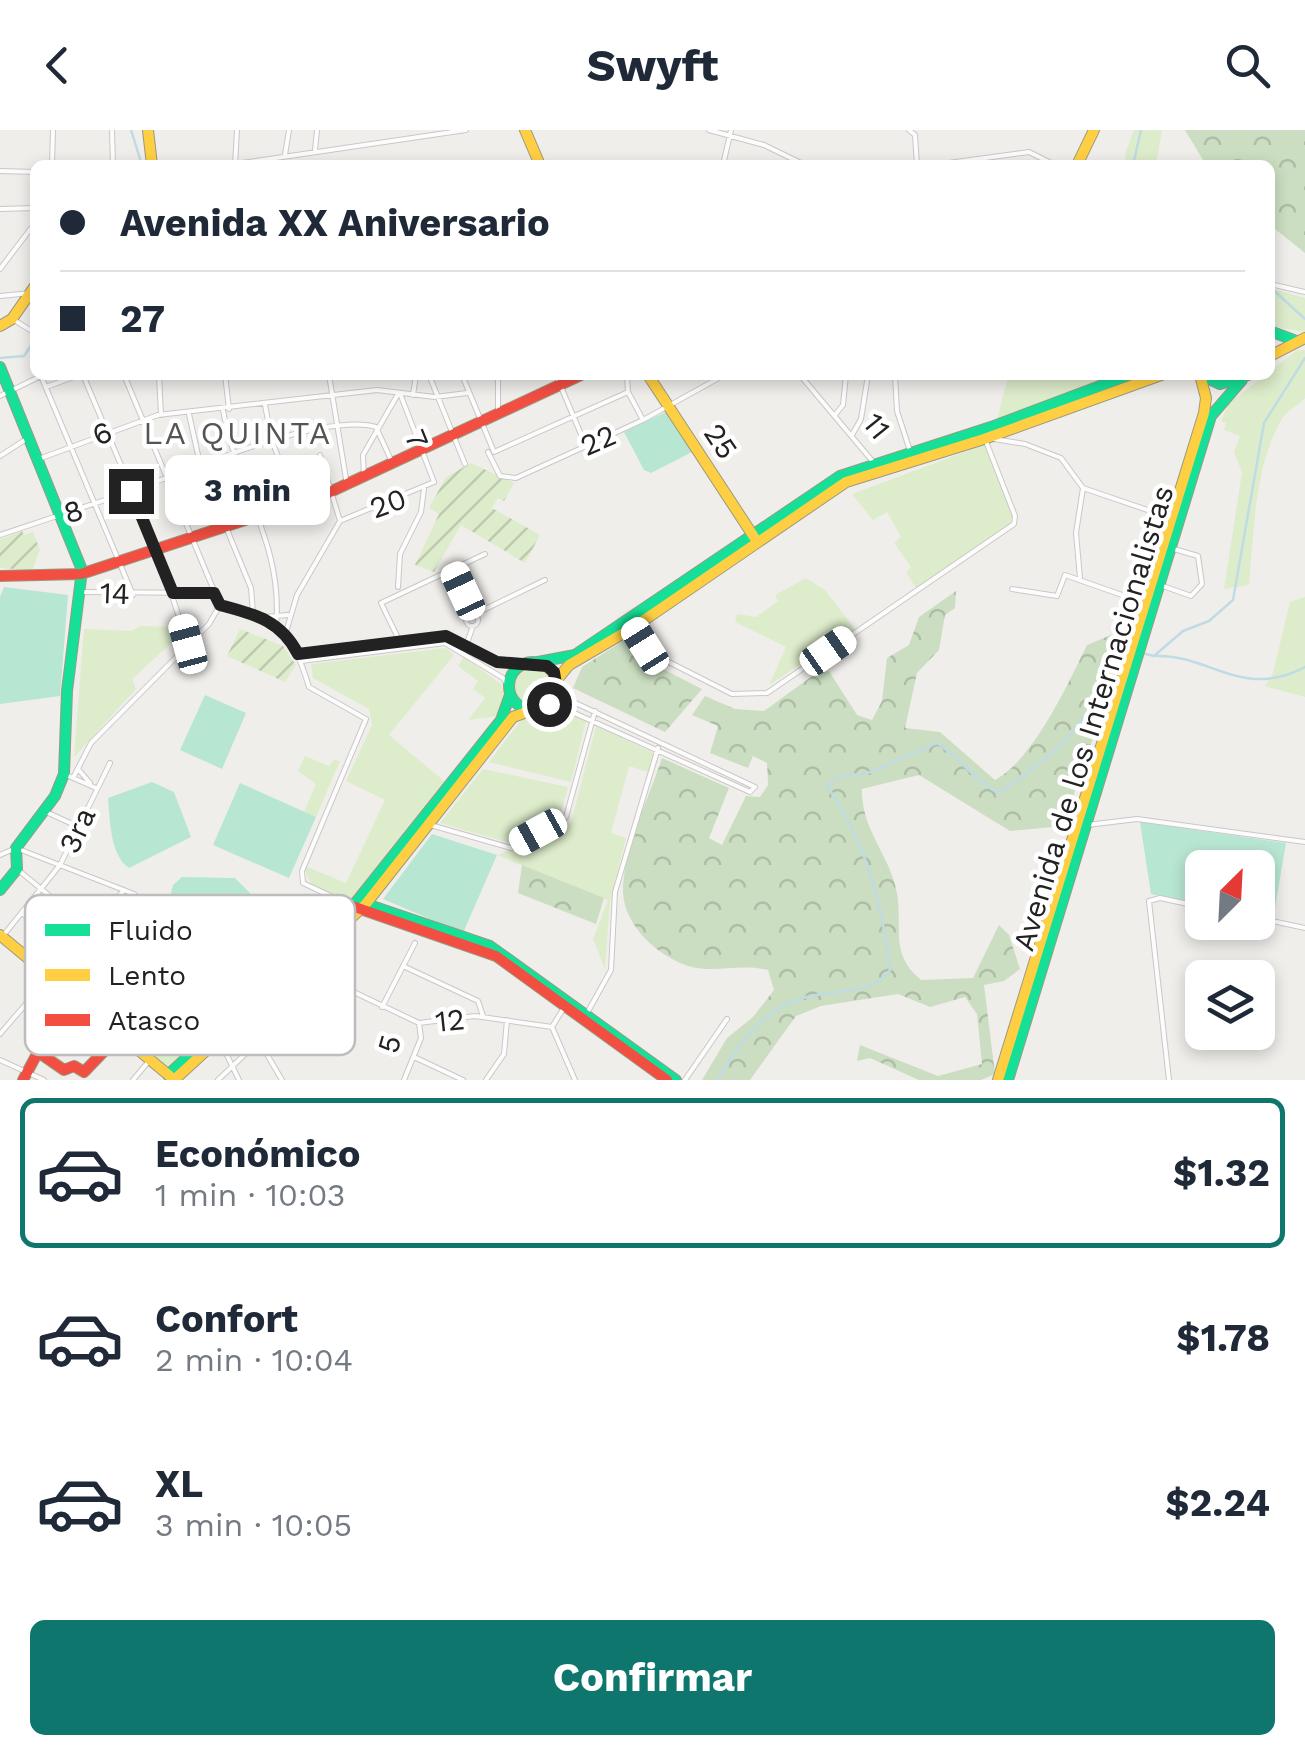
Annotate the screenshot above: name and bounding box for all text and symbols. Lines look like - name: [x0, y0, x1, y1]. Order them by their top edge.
- icon: back: [30, 38, 85, 93]
- icon: search: [1220, 38, 1275, 93]
- text: Swyft: [587, 39, 718, 92]
- text: Avenida XX Aniversario: [120, 201, 550, 245]
- text: 27: [120, 297, 165, 341]
- street label: 11: [856, 406, 898, 446]
- street label: 6: [87, 413, 117, 453]
- district label: LA QUINTA: [143, 414, 333, 452]
- street label: 22: [575, 417, 621, 463]
- street label: 25: [697, 417, 745, 465]
- street label: 7: [398, 425, 436, 453]
- callout: 3 min: [166, 456, 331, 526]
- route end: [109, 469, 154, 514]
- text: 3 min: [204, 471, 291, 509]
- street label: 20: [365, 480, 411, 526]
- street label: Avenida de los Internacionalistas: [1005, 481, 1181, 955]
- street label: 8: [59, 491, 87, 531]
- car: [437, 557, 489, 625]
- street label: 14: [99, 575, 131, 611]
- car: [166, 611, 210, 677]
- car: [616, 613, 674, 679]
- car: [795, 622, 861, 680]
- route start: [527, 682, 572, 727]
- street label: 3ra: [51, 802, 103, 858]
- car: [504, 804, 572, 860]
- north arrow: [1185, 850, 1275, 940]
- map controls: [1185, 850, 1275, 1050]
- legend: [25, 895, 355, 1055]
- text: Fluido: [108, 914, 193, 947]
- text: Lento: [108, 959, 186, 992]
- button: layers: [1185, 960, 1275, 1050]
- street label: 12: [434, 1001, 466, 1039]
- text: Atasco: [108, 1004, 200, 1037]
- street label: 5: [370, 1031, 408, 1057]
- icon: car: [35, 1128, 125, 1218]
- text: Económico: [155, 1132, 360, 1176]
- text: $1.32: [1173, 1151, 1270, 1195]
- text: 1 min · 10:03: [155, 1176, 345, 1214]
- icon: car: [35, 1293, 125, 1383]
- text: Confort: [155, 1297, 298, 1341]
- text: $1.78: [1176, 1316, 1270, 1360]
- text: 2 min · 10:04: [155, 1341, 353, 1379]
- icon: car: [35, 1458, 125, 1548]
- text: XL: [155, 1462, 203, 1506]
- text: $2.24: [1165, 1481, 1270, 1525]
- text: 3 min · 10:05: [155, 1506, 352, 1544]
- button: Confirmar: [30, 1620, 1275, 1735]

